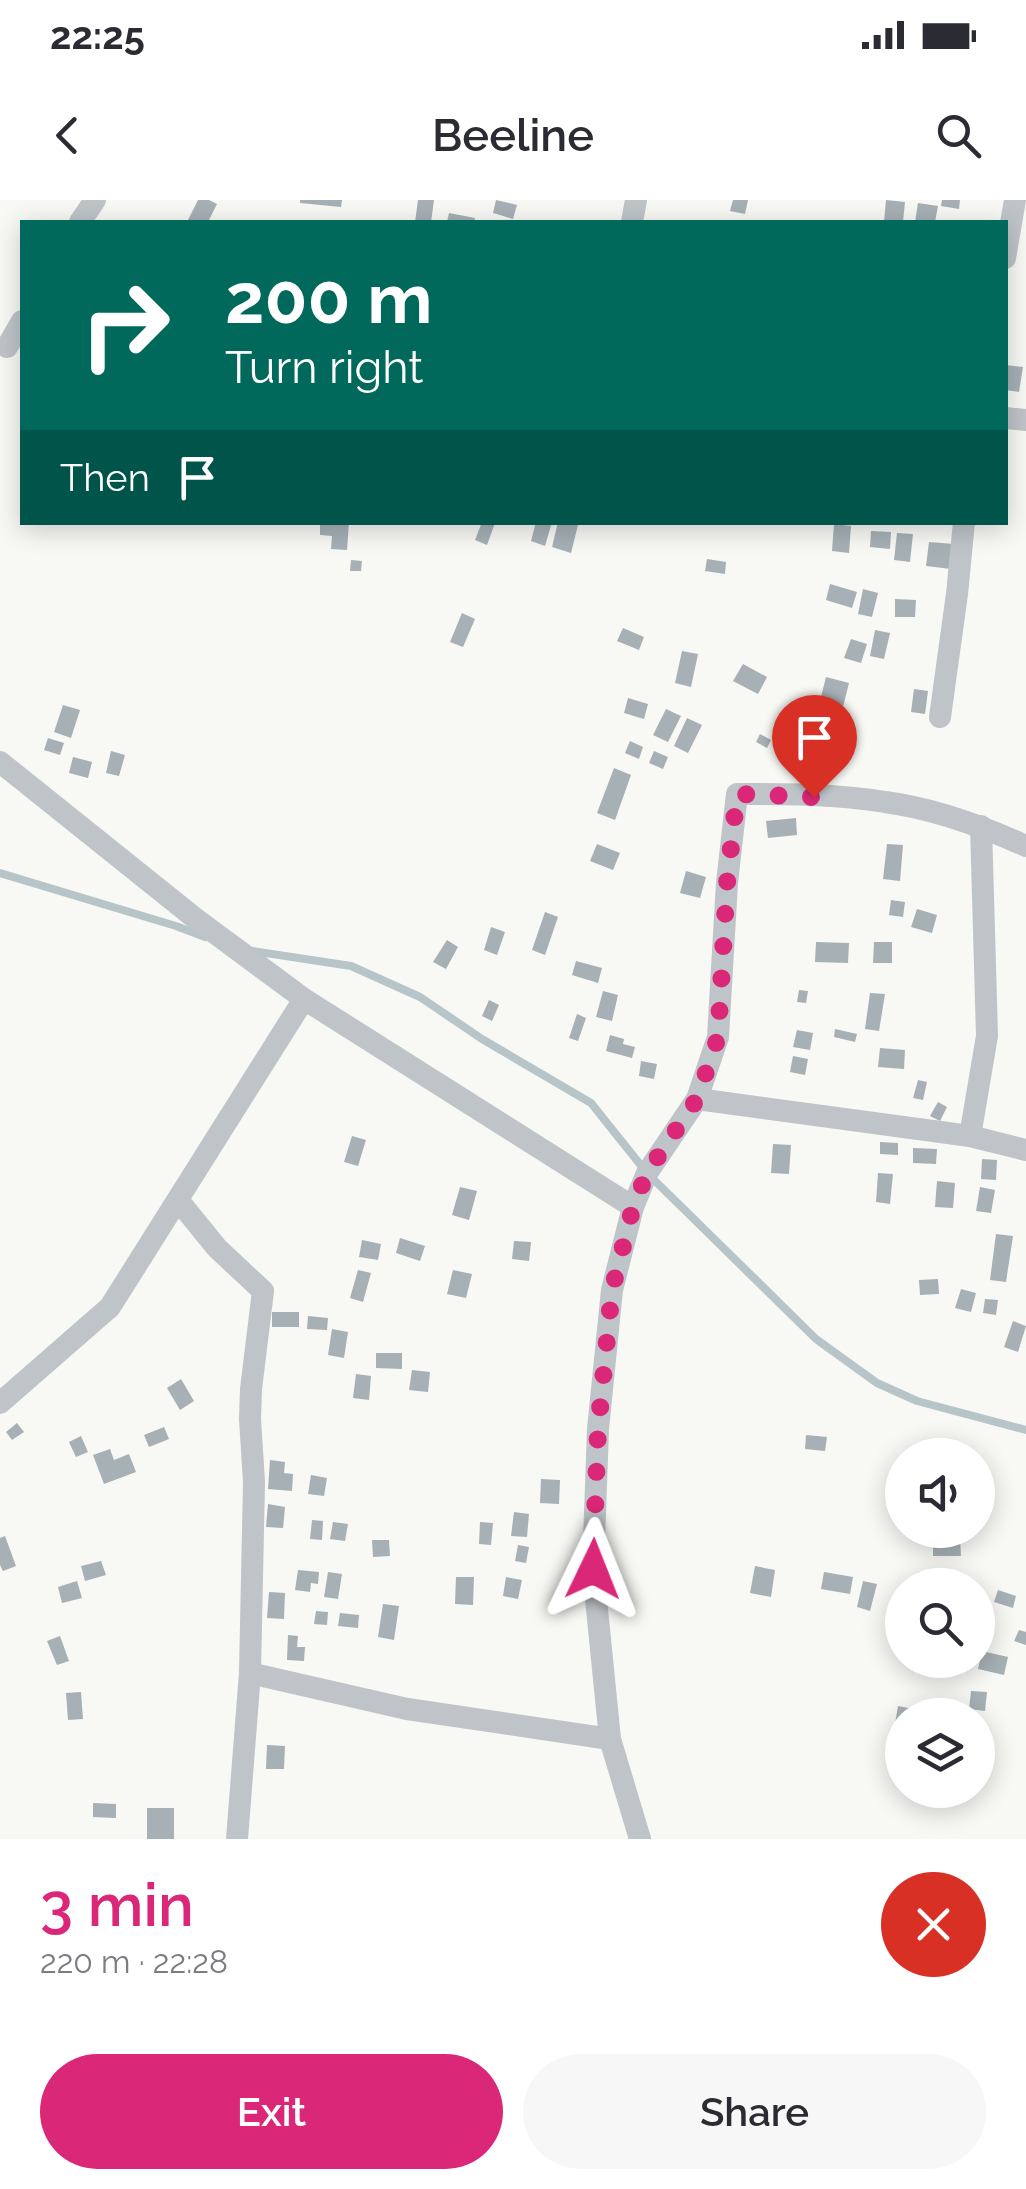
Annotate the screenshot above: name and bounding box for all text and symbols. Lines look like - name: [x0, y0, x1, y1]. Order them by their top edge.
- text: 22:25: [50, 13, 145, 58]
- icon: back: [40, 108, 95, 163]
- icon: search: [931, 108, 986, 163]
- text: Beeline: [432, 109, 594, 162]
- text: 200 m: [225, 257, 432, 339]
- icon: right: [60, 260, 190, 390]
- text: Turn right: [225, 341, 423, 394]
- icon: arrive: [170, 450, 225, 505]
- text: Then: [60, 455, 150, 500]
- pin: [772, 695, 857, 798]
- icon: arrive: [787, 710, 842, 765]
- map controls: [885, 1438, 995, 1808]
- button: sound: [885, 1438, 995, 1548]
- position arrow: [541, 1517, 645, 1621]
- button: search: [885, 1568, 995, 1678]
- button: layers: [885, 1698, 995, 1808]
- text: 3 min: [40, 1870, 194, 1940]
- button: close: [881, 1872, 986, 1977]
- text: 220 m · 22:28: [40, 1943, 228, 1980]
- button: Exit: [40, 2054, 503, 2169]
- button: Share: [523, 2054, 986, 2169]

